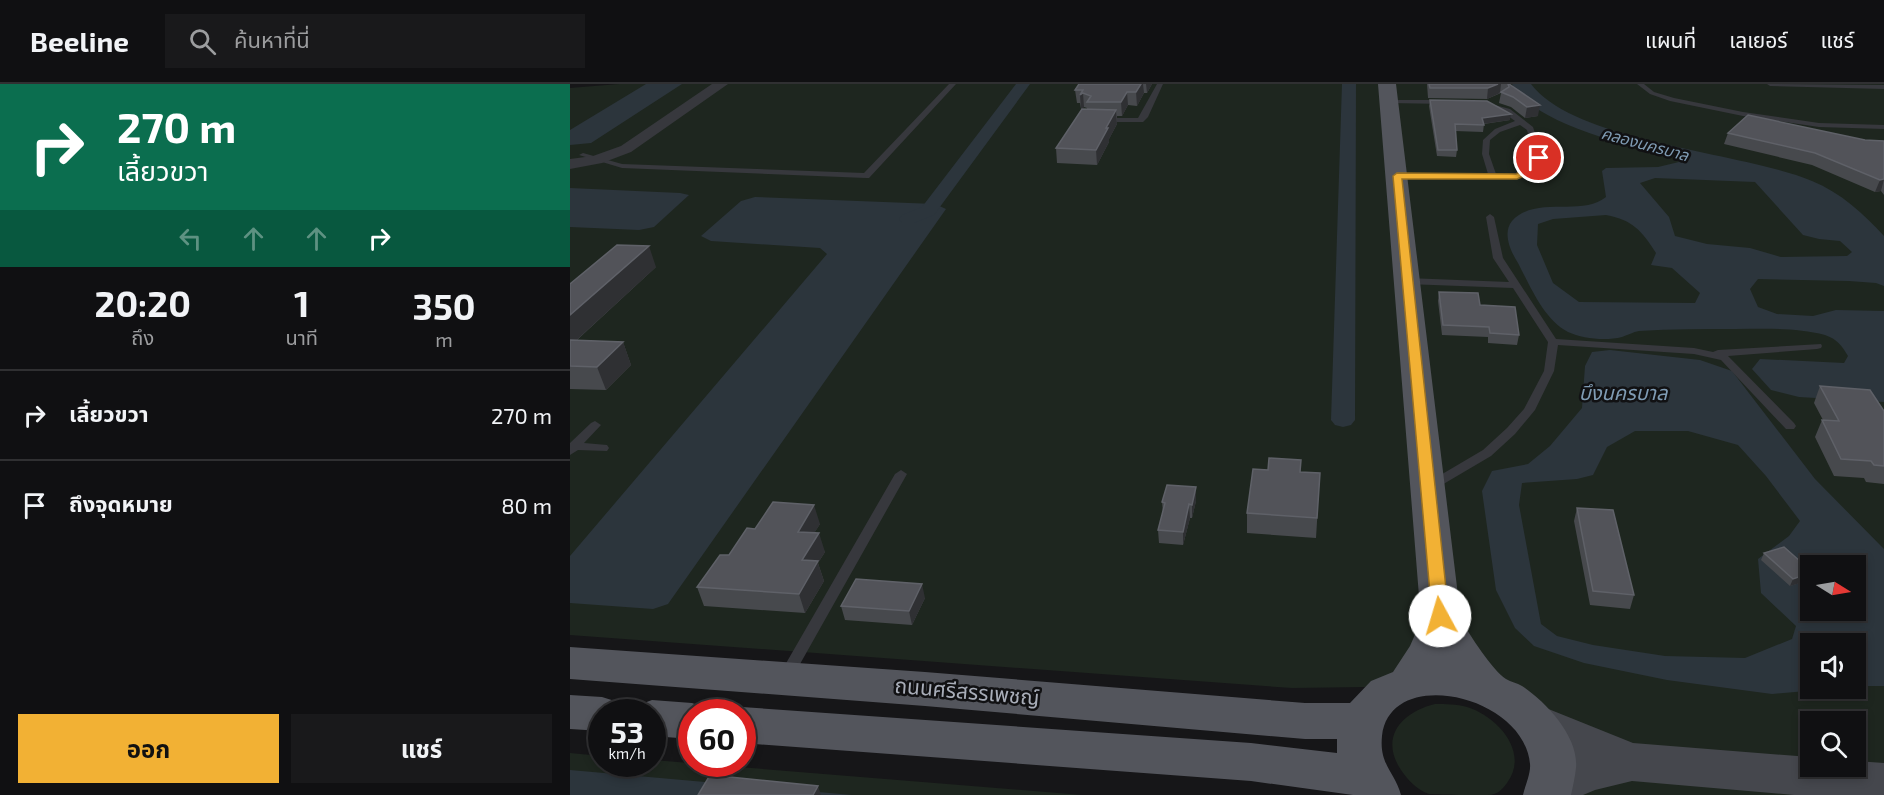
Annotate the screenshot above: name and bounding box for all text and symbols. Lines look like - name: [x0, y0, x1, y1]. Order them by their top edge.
- search box: [165, 14, 585, 68]
- text: Beeline: [30, 24, 129, 58]
- icon: search: [186, 25, 219, 58]
- text: ค้นหาที่นี่: [234, 26, 310, 52]
- text: แผนที่: [1645, 27, 1696, 52]
- text: เลเยอร์: [1729, 27, 1788, 52]
- text: แชร์: [1821, 27, 1854, 52]
- text: 270 m: [117, 101, 236, 151]
- icon: right: [18, 108, 96, 186]
- water label: คลองนครบาล: [1599, 123, 1692, 164]
- pin: [1513, 132, 1564, 183]
- icon: arrive: [1522, 141, 1555, 174]
- text: เลี้ยวขวา: [117, 154, 208, 186]
- icon: left: [174, 222, 207, 255]
- icon: ahead: [237, 222, 270, 255]
- icon: ahead: [300, 222, 333, 255]
- icon: right: [363, 222, 396, 255]
- text: 20:20: [94, 281, 191, 324]
- text: 1: [294, 281, 310, 324]
- text: 350: [413, 284, 476, 327]
- text: ถึง: [131, 325, 154, 349]
- text: นาที: [285, 325, 318, 349]
- text: m: [435, 327, 453, 351]
- water label: บึงนครบาล: [1579, 380, 1668, 404]
- icon: right: [18, 399, 51, 432]
- text: เลี้ยวขวา: [69, 400, 149, 426]
- text: 270 m: [491, 402, 552, 428]
- icon: arrive: [18, 489, 51, 522]
- text: ถึงจุดหมาย: [69, 490, 173, 516]
- text: 80 m: [501, 492, 552, 518]
- north arrow: [1800, 555, 1866, 621]
- map controls: [1800, 555, 1866, 777]
- position arrow: [1408, 584, 1472, 648]
- button: sound: [1800, 633, 1866, 699]
- street label: ถนนศรีสรรเพชญ์: [894, 672, 1041, 709]
- speed limit sign: 60: [678, 699, 756, 777]
- button: search: [1800, 711, 1866, 777]
- text: 53: [610, 713, 644, 749]
- button: ออก: [18, 714, 279, 783]
- button: แชร์: [291, 714, 552, 783]
- text: km/h: [608, 744, 646, 762]

